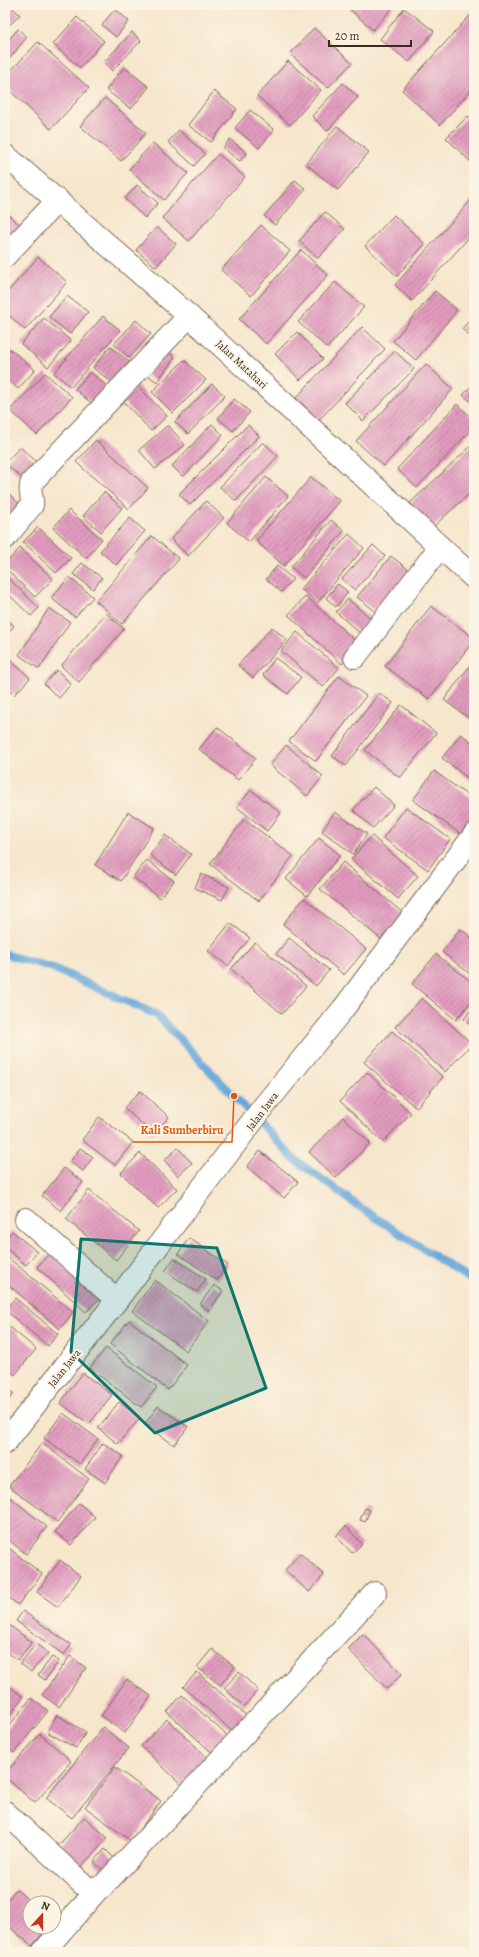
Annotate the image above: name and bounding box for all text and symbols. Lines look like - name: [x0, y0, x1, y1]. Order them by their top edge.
- scale bar: [329, 22, 411, 48]
- text: 20 m: [335, 28, 359, 44]
- street label: Jalan Matahari: [212, 336, 271, 392]
- street label: Jalan Jawa: [243, 1088, 283, 1134]
- callout: Kali Sumberbiru: [133, 1118, 232, 1142]
- text: Kali Sumberbiru: [140, 1122, 224, 1138]
- street label: Jalan Jawa: [45, 1345, 85, 1391]
- north arrow: [22, 1895, 62, 1935]
- text: N: [39, 1898, 52, 1915]

